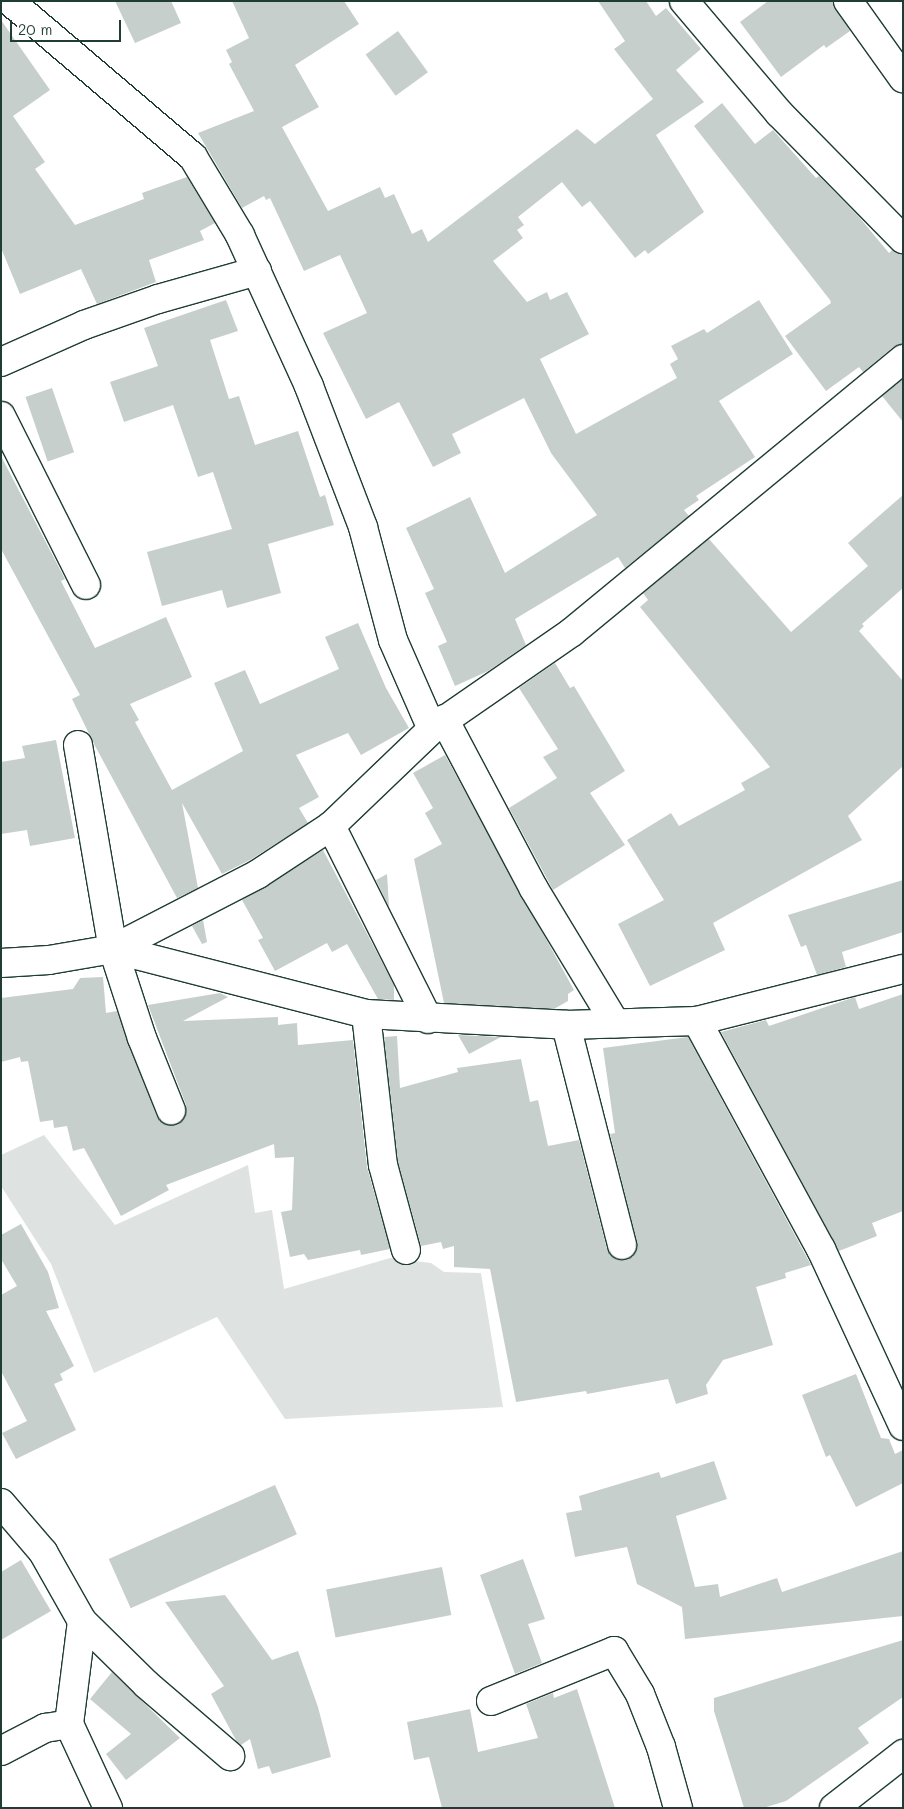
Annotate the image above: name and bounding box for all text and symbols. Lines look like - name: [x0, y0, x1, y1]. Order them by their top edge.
- scale bar: [12, 10, 124, 42]
- text: 20 m: [18, 19, 52, 39]

